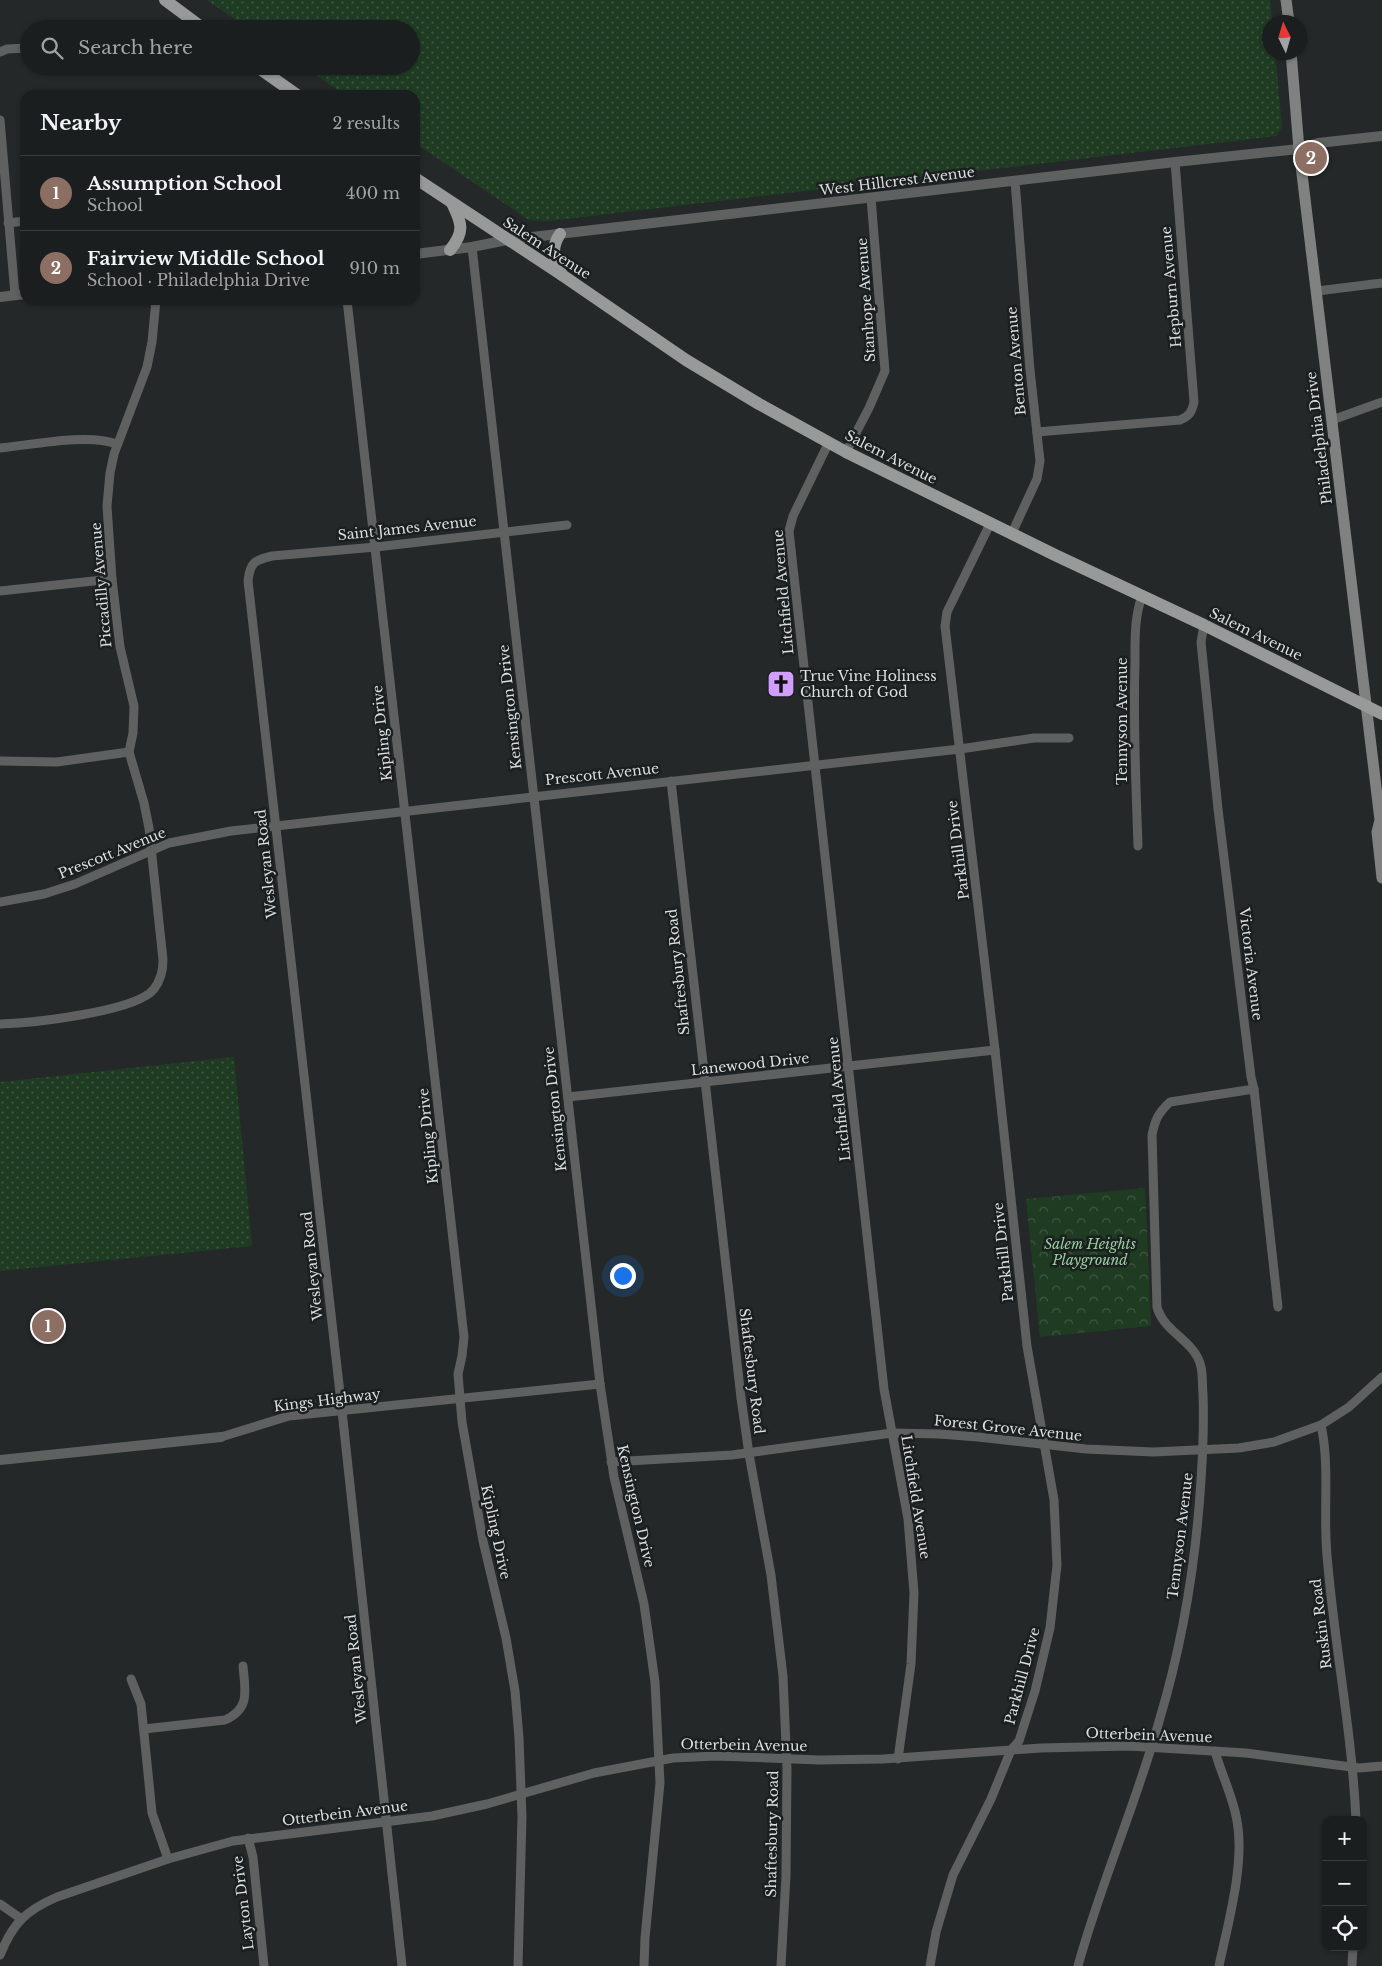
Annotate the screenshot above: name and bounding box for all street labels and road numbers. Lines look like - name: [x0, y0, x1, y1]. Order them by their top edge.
- street label: West Hillcrest Avenue: [817, 163, 976, 200]
- street label: Salem Avenue: [500, 213, 594, 283]
- street label: Hepburn Avenue: [1157, 226, 1185, 348]
- street label: Stanhope Avenue: [853, 237, 879, 363]
- street label: Benton Avenue: [1002, 306, 1030, 416]
- street label: Philadelphia Drive: [1302, 370, 1336, 506]
- street label: Salem Avenue: [842, 426, 940, 488]
- street label: Saint James Avenue: [337, 512, 477, 544]
- street label: Piccadilly Avenue: [87, 522, 115, 648]
- street label: Litchfield Avenue: [769, 529, 797, 655]
- street label: Salem Avenue: [1207, 604, 1305, 664]
- street label: Kensington Drive: [494, 644, 526, 770]
- street label: Tennyson Avenue: [1113, 657, 1131, 785]
- street label: Kipling Drive: [368, 684, 396, 782]
- street label: Prescott Avenue: [544, 759, 660, 789]
- street label: Parkhill Drive: [943, 799, 973, 901]
- street label: Wesleyan Road: [251, 808, 281, 920]
- street label: Prescott Avenue: [56, 823, 168, 883]
- street label: Victoria Avenue: [1235, 906, 1267, 1021]
- street label: Shaftesbury Road: [662, 907, 694, 1036]
- street label: Litchfield Avenue: [824, 1036, 854, 1162]
- street label: Kensington Drive: [539, 1046, 571, 1172]
- street label: Lanewood Drive: [690, 1049, 810, 1079]
- street label: Kipling Drive: [414, 1087, 442, 1185]
- street label: Parkhill Drive: [989, 1201, 1017, 1303]
- street label: Wesleyan Road: [297, 1210, 327, 1322]
- street label: Shaftesbury Road: [735, 1307, 769, 1436]
- street label: Kings Highway: [272, 1384, 382, 1415]
- street label: Forest Grove Avenue: [933, 1411, 1083, 1445]
- street label: Litchfield Avenue: [897, 1434, 935, 1560]
- street label: Kensington Drive: [613, 1443, 659, 1569]
- street label: Tennyson Avenue: [1163, 1472, 1197, 1600]
- street label: Kipling Drive: [477, 1483, 515, 1581]
- street label: Ruskin Road: [1306, 1577, 1335, 1670]
- street label: Wesleyan Road: [341, 1613, 371, 1725]
- street label: Parkhill Drive: [1000, 1625, 1044, 1727]
- street label: Otterbein Avenue: [1085, 1724, 1213, 1746]
- street label: Otterbein Avenue: [680, 1735, 808, 1755]
- street label: Shaftesbury Road: [762, 1770, 782, 1898]
- street label: Otterbein Avenue: [281, 1796, 409, 1830]
- street label: Layton Drive: [228, 1855, 258, 1951]

